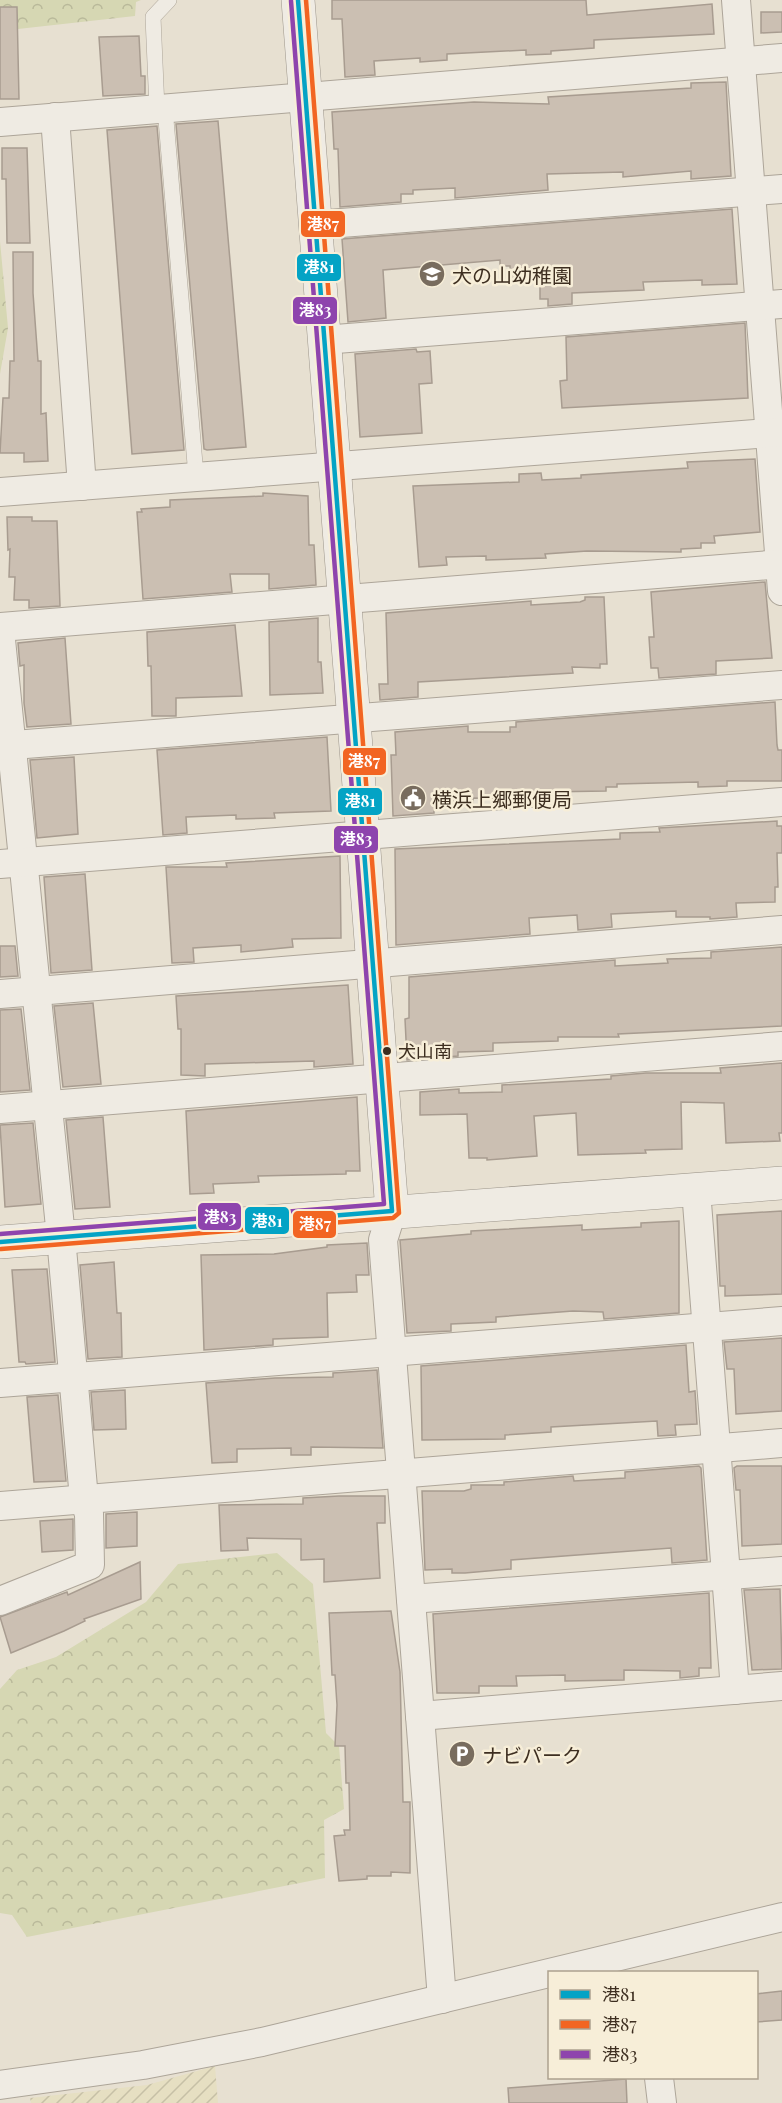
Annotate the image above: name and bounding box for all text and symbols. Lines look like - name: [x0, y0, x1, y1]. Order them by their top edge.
- line badge: 港87: [300, 210, 346, 238]
- text: 港87: [307, 213, 340, 234]
- line badge: 港81: [296, 253, 342, 282]
- text: 港81: [303, 256, 335, 277]
- school or university icon: 犬の山幼稚園: [417, 259, 447, 289]
- place label: 犬の山幼稚園: [452, 261, 572, 288]
- line badge: 港83: [292, 296, 338, 325]
- text: 港83: [299, 299, 331, 320]
- line badge: 港87: [342, 747, 387, 776]
- text: 港87: [348, 750, 381, 771]
- public building icon: 横浜上郷郵便局: [398, 783, 428, 813]
- place label: 横浜上郷郵便局: [432, 785, 572, 812]
- line badge: 港81: [337, 787, 383, 816]
- text: 港81: [344, 790, 376, 811]
- line badge: 港83: [333, 825, 379, 854]
- text: 港83: [340, 828, 372, 849]
- place label: 犬山南: [398, 1039, 452, 1063]
- marker: 犬山南: [381, 1045, 393, 1057]
- line badge: 港83: [197, 1202, 242, 1231]
- text: 港83: [204, 1206, 236, 1227]
- line badge: 港81: [244, 1206, 290, 1235]
- text: 港81: [251, 1210, 283, 1231]
- line badge: 港87: [292, 1210, 337, 1239]
- text: 港87: [299, 1213, 332, 1234]
- parking icon: ナビパーク: [447, 1739, 477, 1769]
- place label: ナビパーク: [482, 1741, 582, 1768]
- legend: [548, 1971, 758, 2079]
- text: 港81: [602, 1982, 636, 2006]
- text: 港87: [602, 2012, 637, 2036]
- text: 港83: [602, 2042, 637, 2066]

